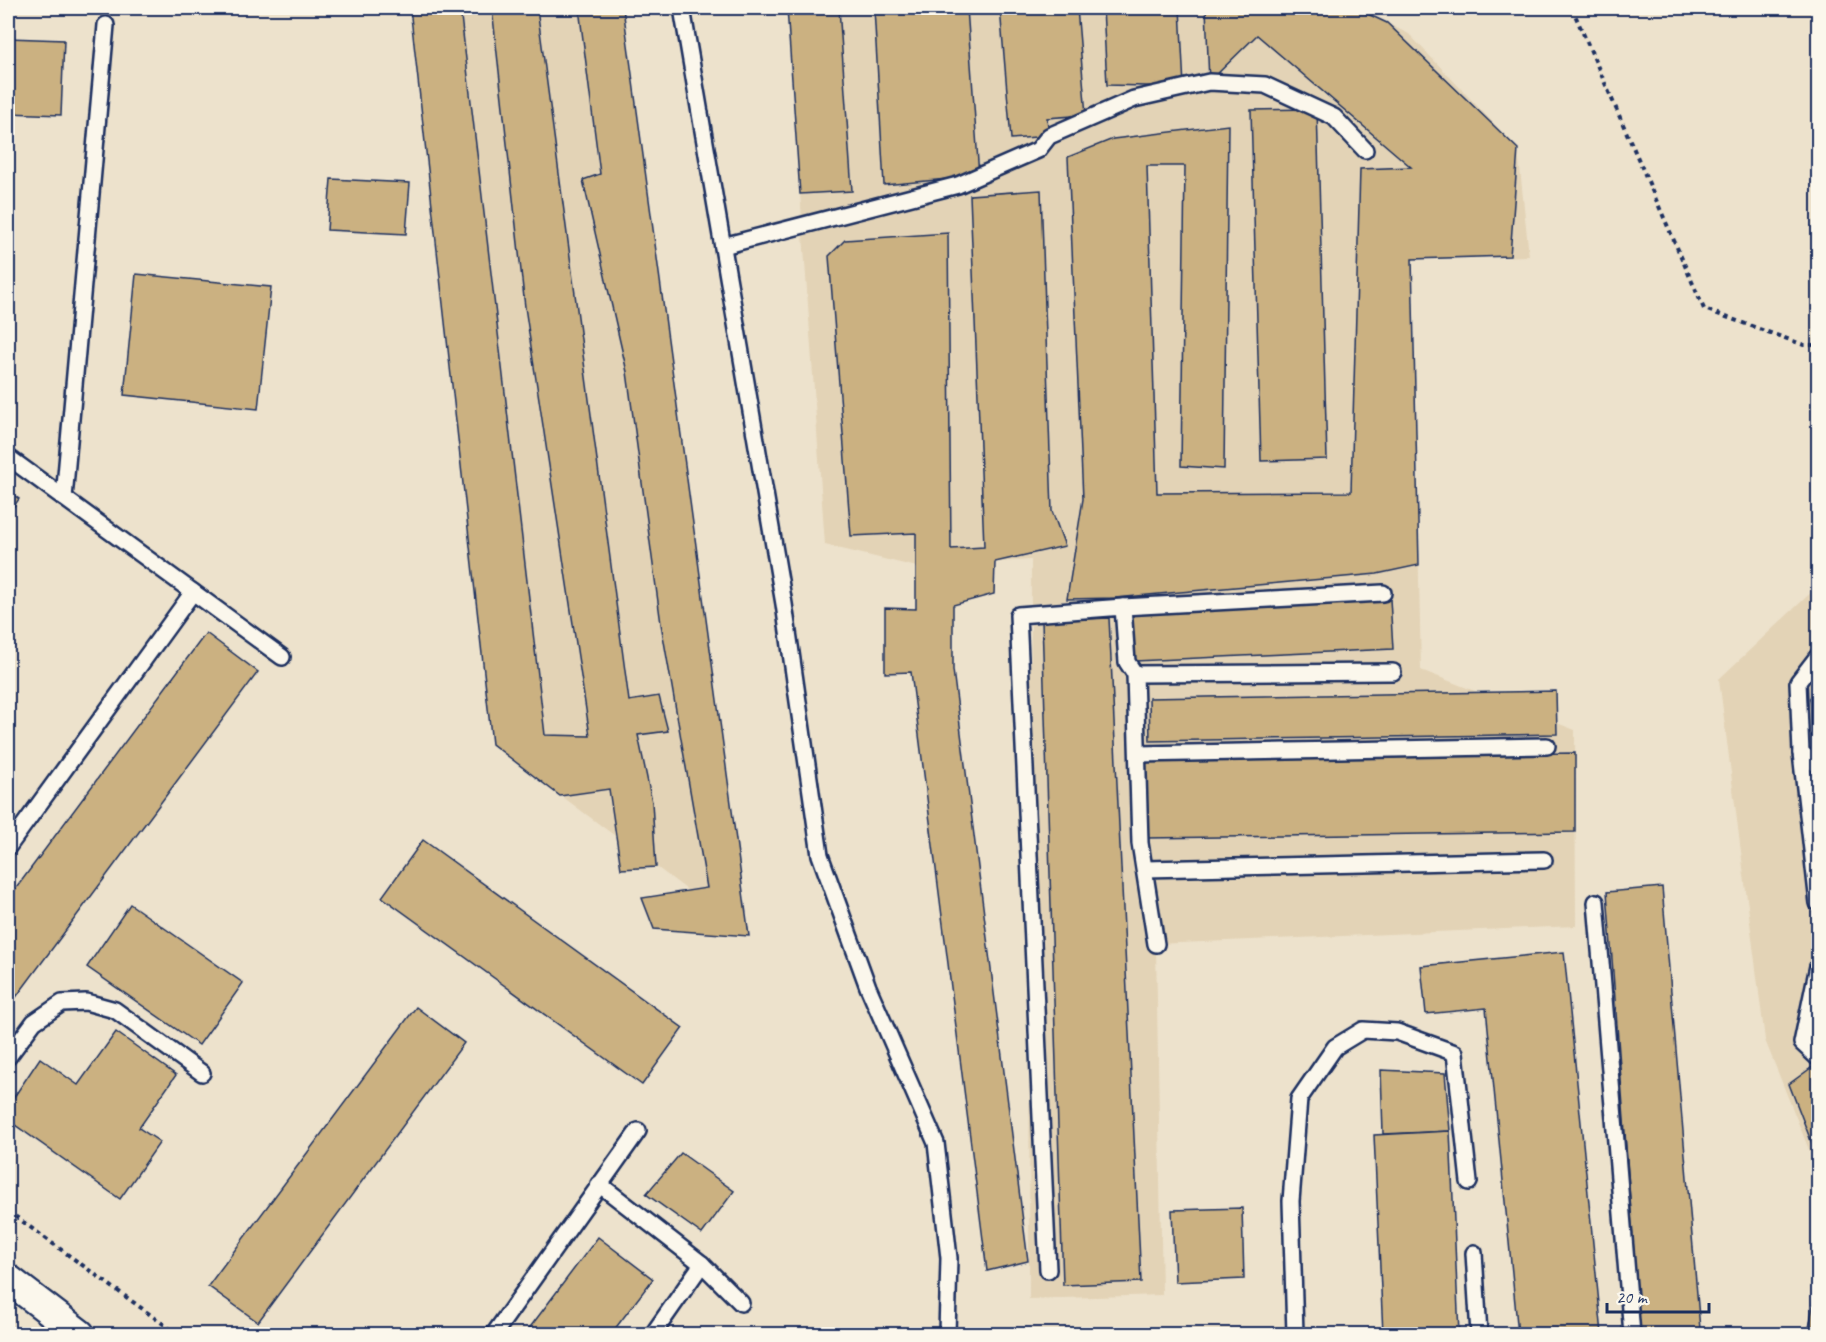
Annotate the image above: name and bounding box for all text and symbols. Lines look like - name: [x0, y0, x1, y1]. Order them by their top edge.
- scale bar: [1607, 1276, 1709, 1314]
- text: 20 m: [1616, 1286, 1649, 1308]

